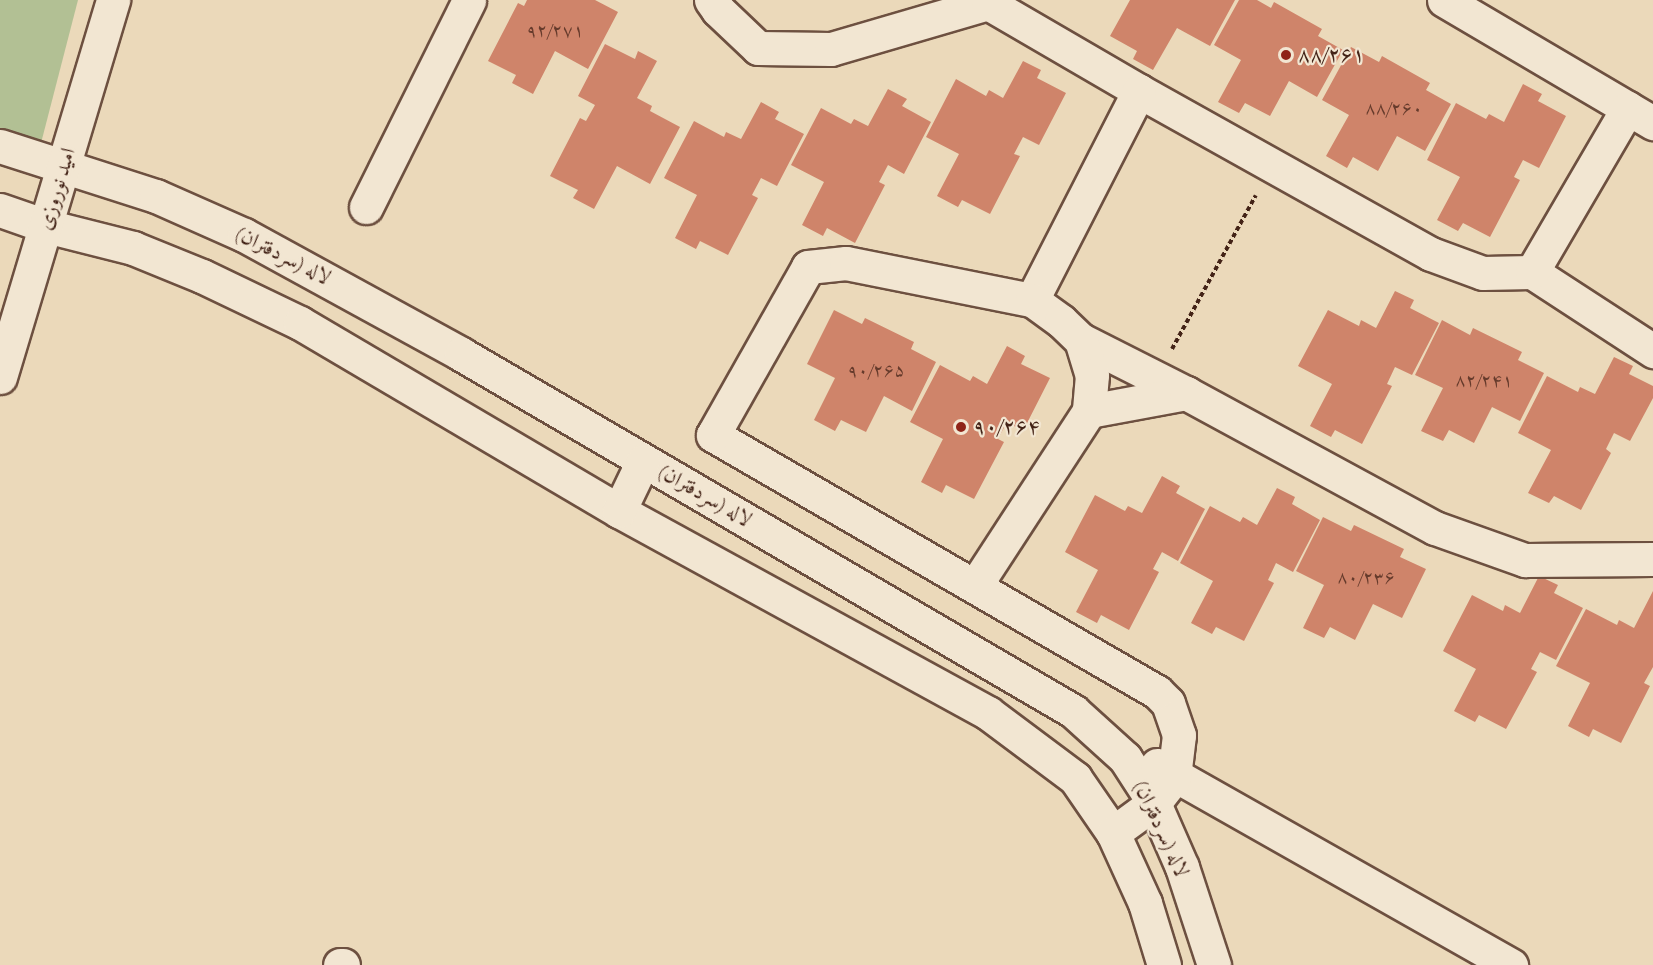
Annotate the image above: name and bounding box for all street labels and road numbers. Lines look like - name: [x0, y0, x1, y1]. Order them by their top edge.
- street label: امید نوروزی: [33, 145, 81, 233]
- street label: لاله (سردفتران): [231, 221, 335, 291]
- street label: لاله (سردفتران): [654, 459, 756, 533]
- street label: لاله (سردفتران): [1128, 777, 1194, 881]

